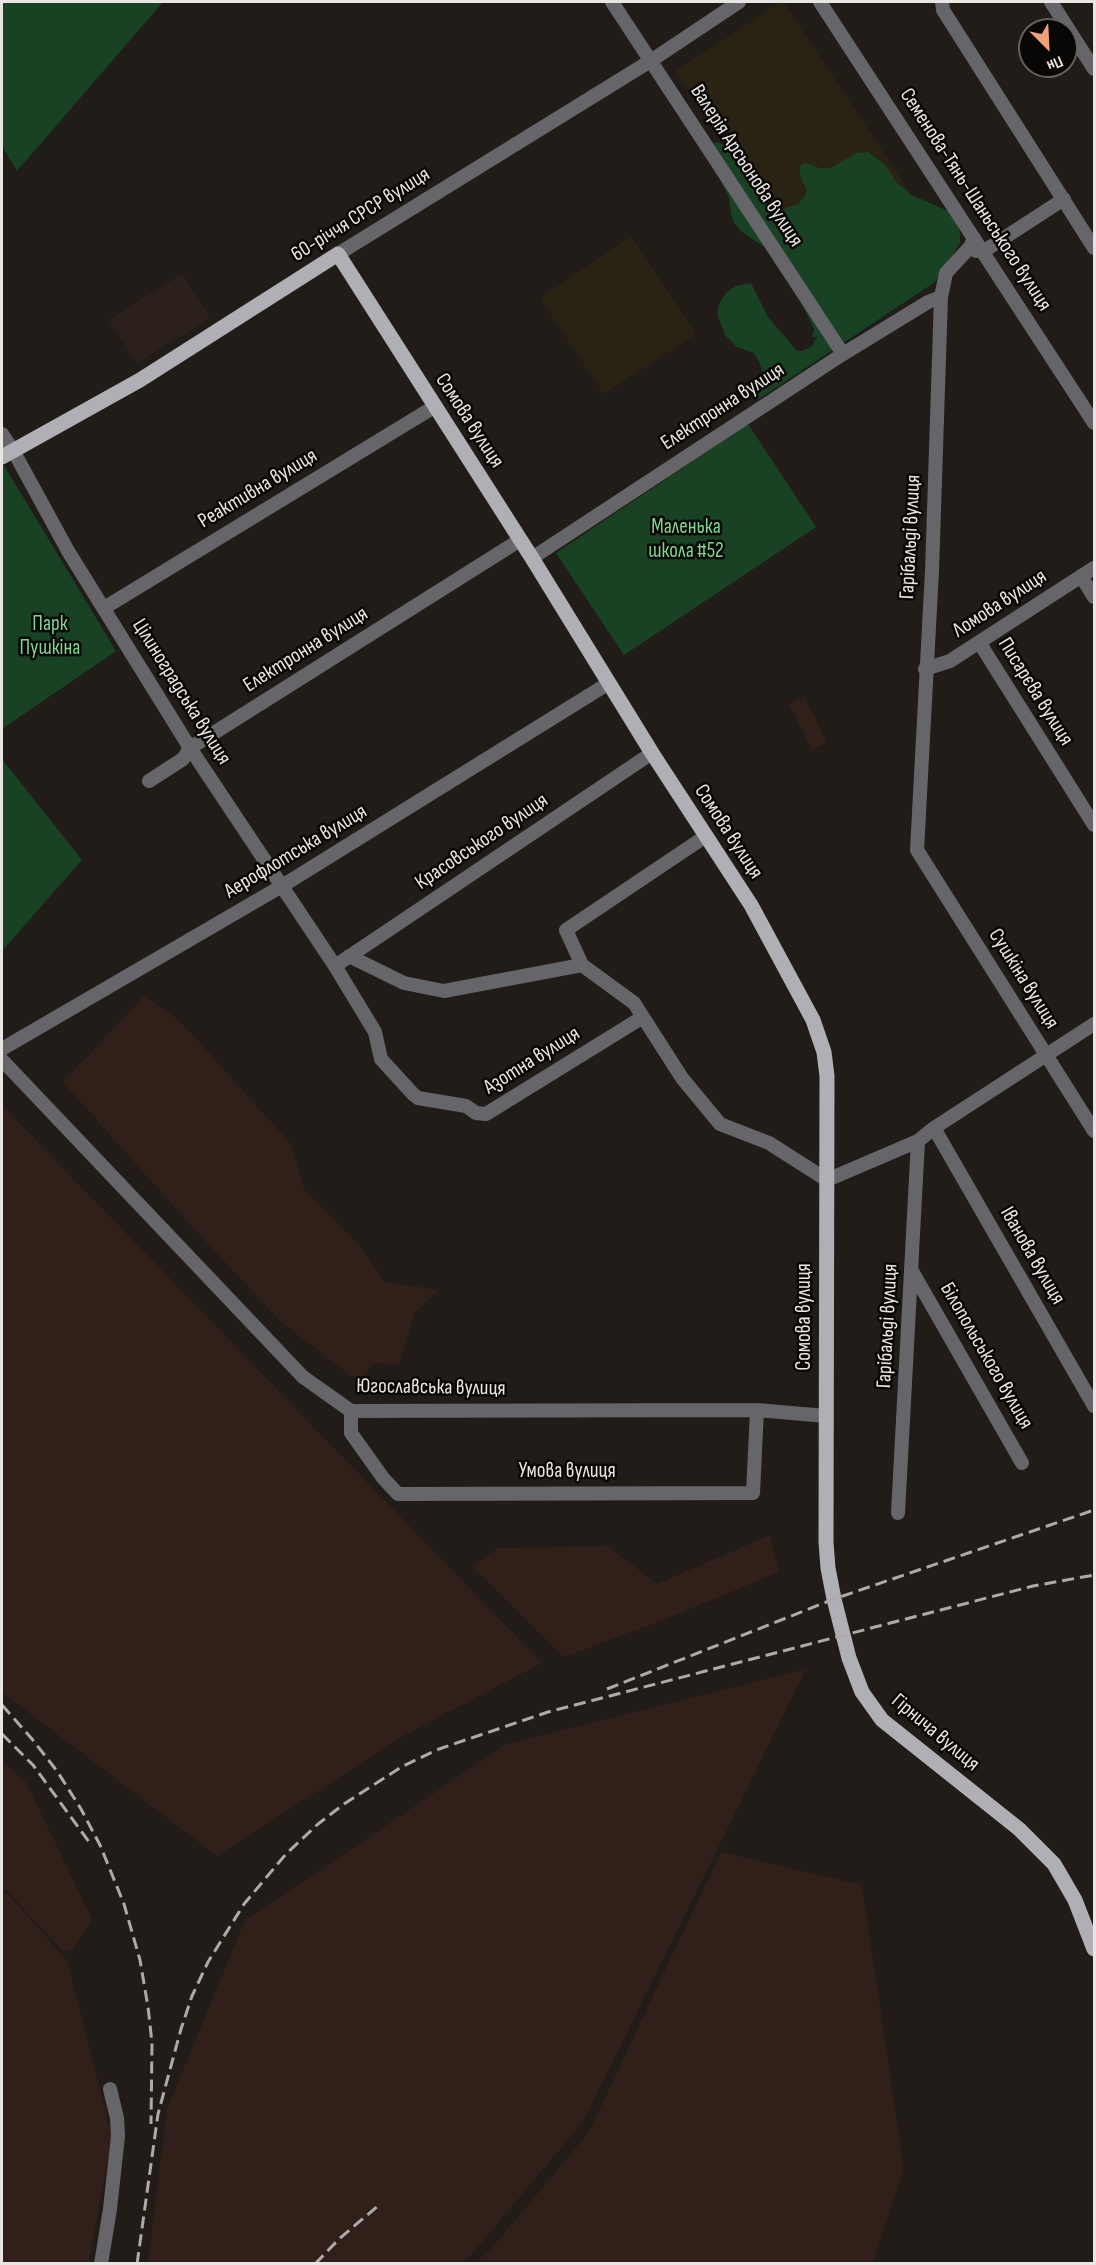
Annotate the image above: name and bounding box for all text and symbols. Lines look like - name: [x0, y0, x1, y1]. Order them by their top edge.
- north arrow: [1018, 18, 1078, 78]
- text: Пн: [1044, 51, 1066, 75]
- street label: Валерія Арсьонова вулиця: [684, 80, 808, 252]
- street label: Семенова-Тянь-Шаньського вулиця: [894, 84, 1056, 316]
- street label: 60-річчя СРСР вулиця: [287, 162, 435, 268]
- street label: Електронна вулиця: [657, 358, 789, 456]
- street label: Сомова вулиця: [429, 369, 509, 473]
- street label: Реактивна вулиця: [194, 444, 322, 534]
- street label: Гарібальді вулиця: [895, 474, 927, 600]
- park label: Маленька школа #52: [648, 515, 724, 565]
- street label: Ломова вулиця: [948, 564, 1052, 644]
- street label: Електронна вулиця: [239, 602, 373, 698]
- park label: Парк Пушкіна: [20, 612, 80, 662]
- street label: Цілиноградська вулиця: [126, 614, 236, 770]
- street label: Писарєва вулиця: [992, 633, 1078, 751]
- street label: Сомова вулиця: [688, 780, 768, 884]
- street label: Красовського вулиця: [411, 788, 553, 896]
- street label: Аерофлотська вулиця: [220, 799, 372, 905]
- street label: Сушкіна вулиця: [982, 924, 1064, 1034]
- street label: Азотна вулиця: [479, 1021, 585, 1101]
- street label: Іванова вулиця: [994, 1203, 1070, 1309]
- street label: Сомова вулиця: [792, 1263, 818, 1371]
- street label: Гарібальді вулиця: [872, 1263, 904, 1389]
- street label: Білопольського вулиця: [934, 1278, 1038, 1434]
- street label: Югославська вулиця: [356, 1374, 506, 1402]
- street label: Умова вулиця: [518, 1459, 616, 1485]
- street label: Гірнича вулиця: [886, 1689, 984, 1777]

